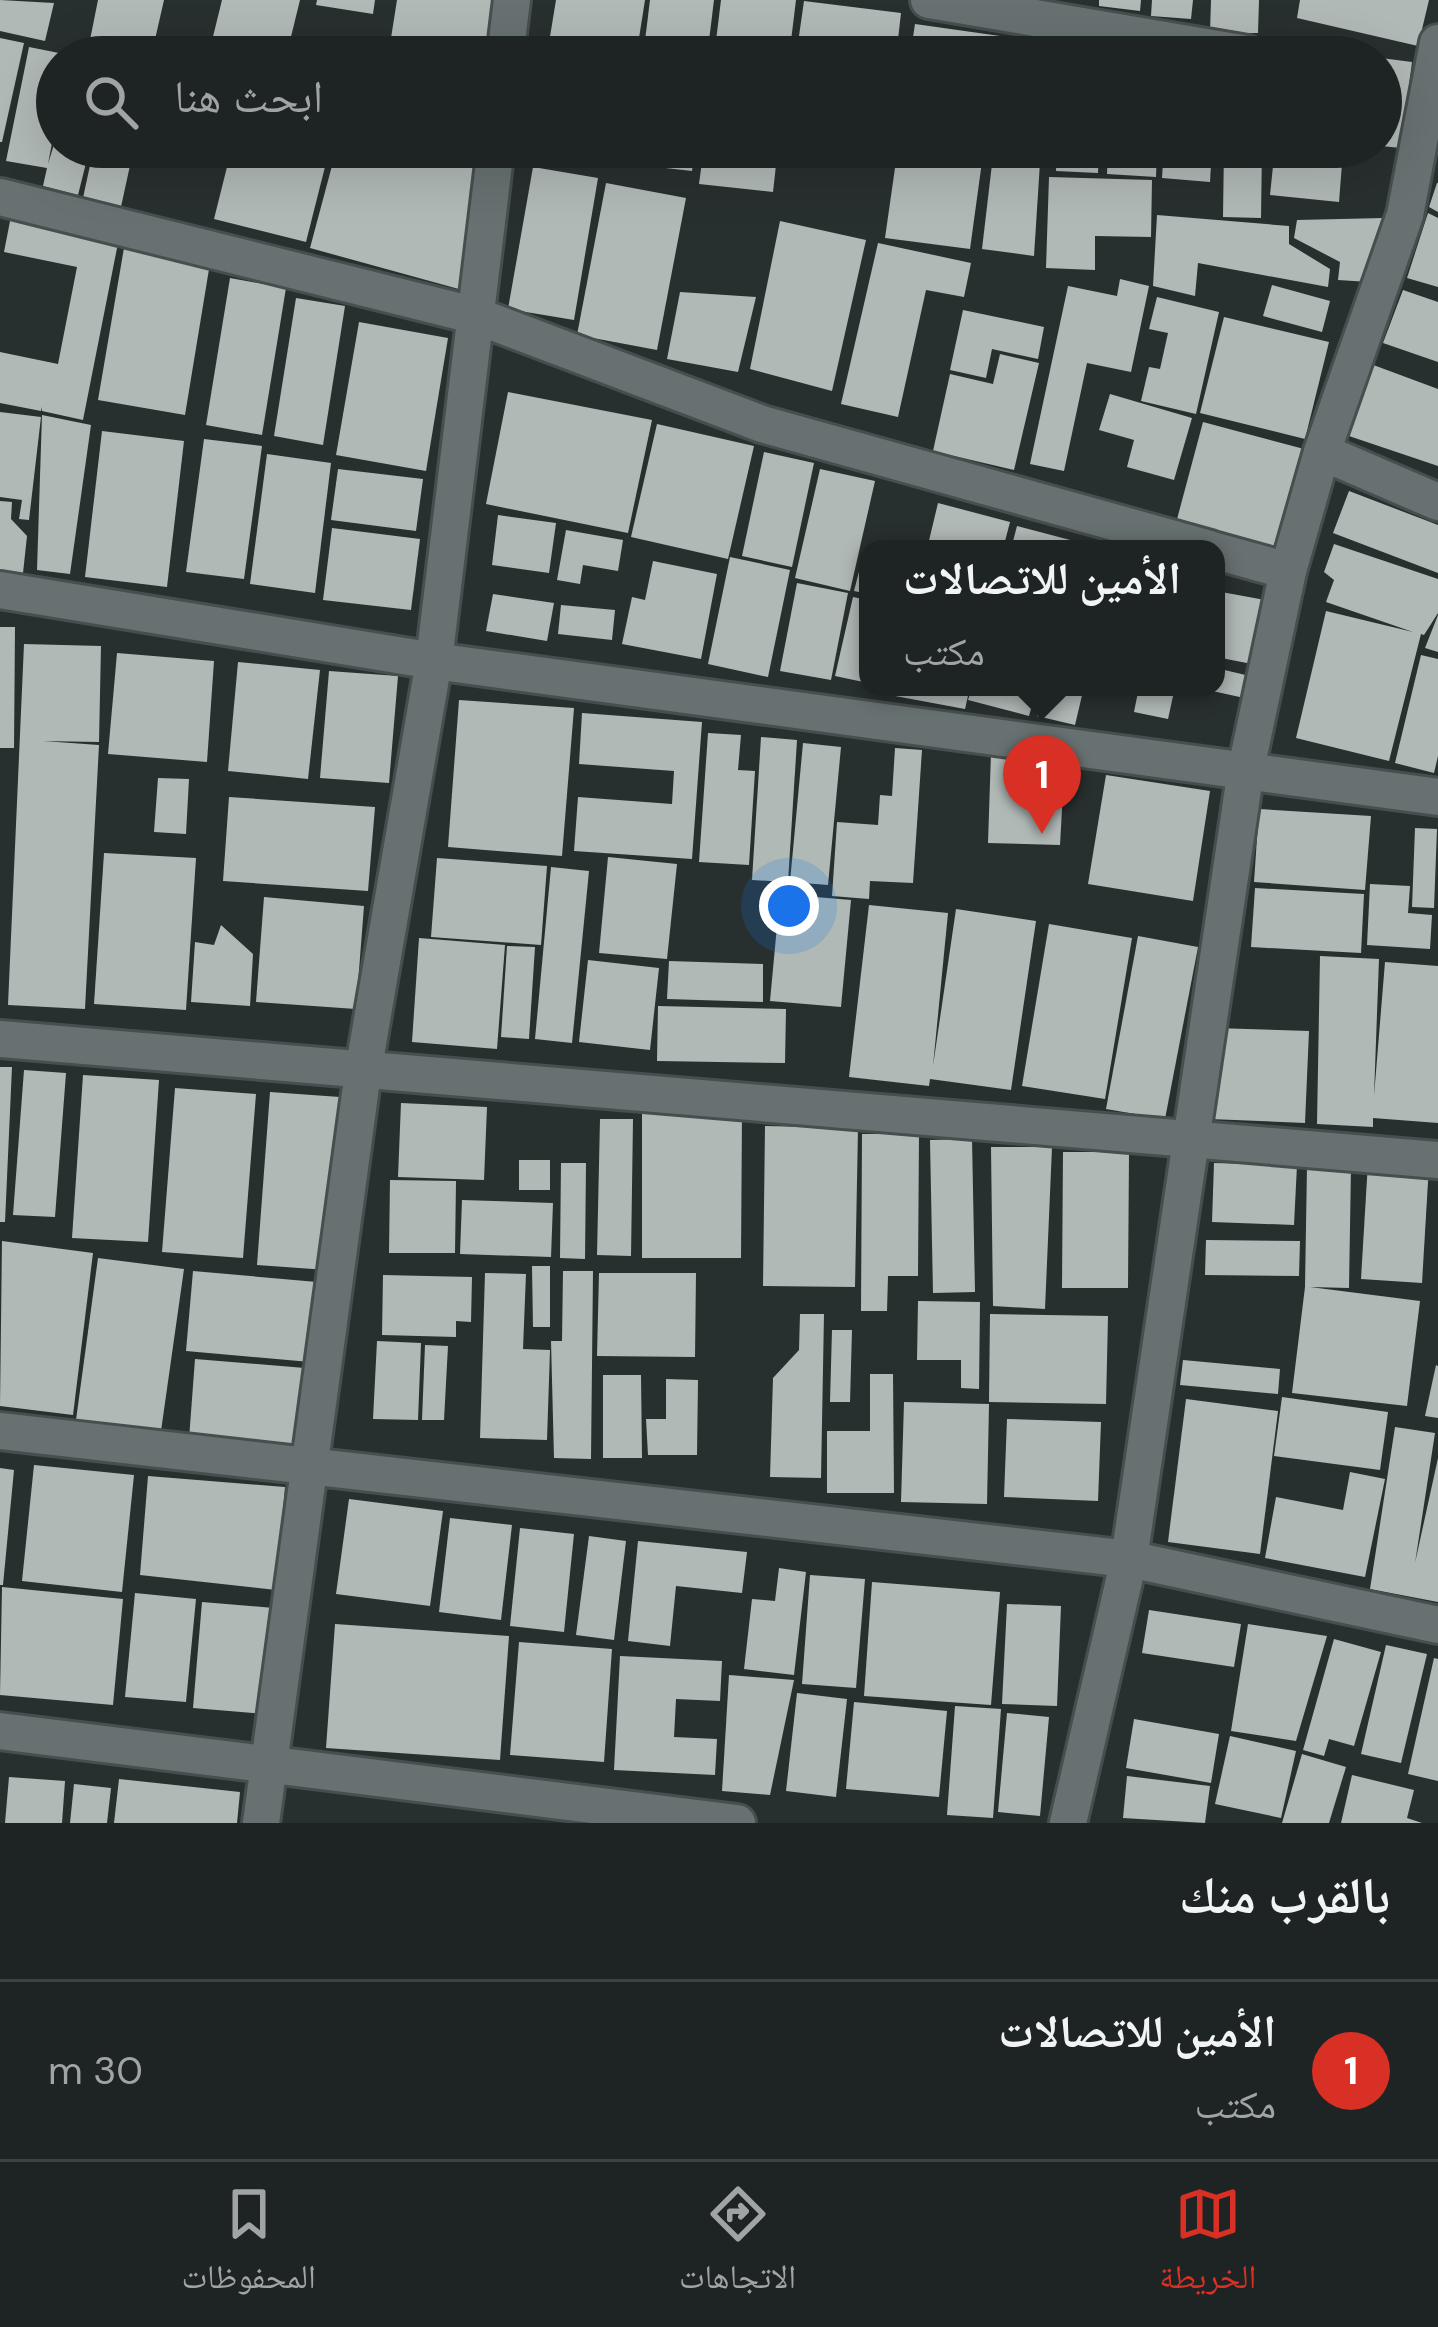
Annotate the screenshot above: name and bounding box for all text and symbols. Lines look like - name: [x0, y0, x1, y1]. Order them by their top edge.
- search box: [36, 36, 1402, 168]
- text: ابحث هنا: [174, 67, 323, 126]
- icon: search: [78, 69, 144, 135]
- popup: [859, 540, 1225, 696]
- text: الأمين للاتصالات: [903, 549, 1181, 608]
- text: مكتب: [903, 626, 985, 677]
- pin: 1: [1003, 735, 1081, 834]
- your location: [759, 876, 819, 936]
- text: بالقرب منك: [1179, 1862, 1390, 1929]
- text: الأمين للاتصالات: [998, 2002, 1276, 2061]
- text: 30 m: [48, 2045, 143, 2096]
- text: 1: [1344, 2045, 1358, 2096]
- text: مكتب: [1194, 2079, 1276, 2130]
- tab: المحفوظات: [182, 2181, 316, 2309]
- tab: الاتجاهات: [679, 2181, 796, 2309]
- tab: الخريطة: [1159, 2181, 1256, 2309]

